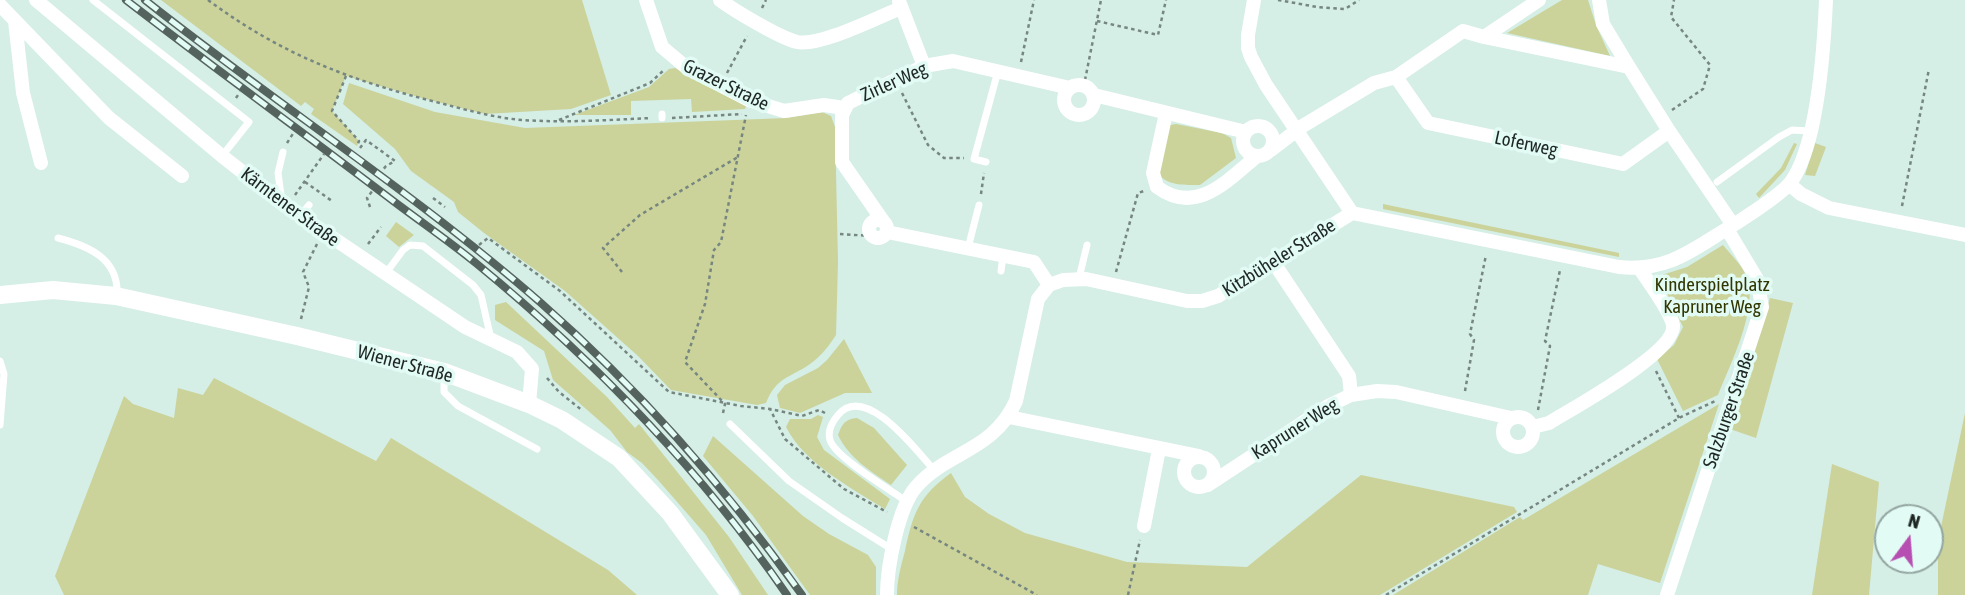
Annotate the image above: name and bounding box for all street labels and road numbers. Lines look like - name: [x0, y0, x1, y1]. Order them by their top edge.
- street label: Grazer Straße: [679, 54, 773, 116]
- street label: Zirler Weg: [857, 57, 931, 107]
- street label: Loferweg: [1492, 126, 1560, 162]
- street label: Kärntener Straße: [236, 163, 344, 251]
- street label: Kitzbüheler Straße: [1218, 214, 1340, 302]
- street label: Wiener Straße: [355, 340, 455, 388]
- street label: Salzburger Straße: [1698, 349, 1760, 471]
- street label: Kapruner Weg: [1248, 393, 1342, 465]

